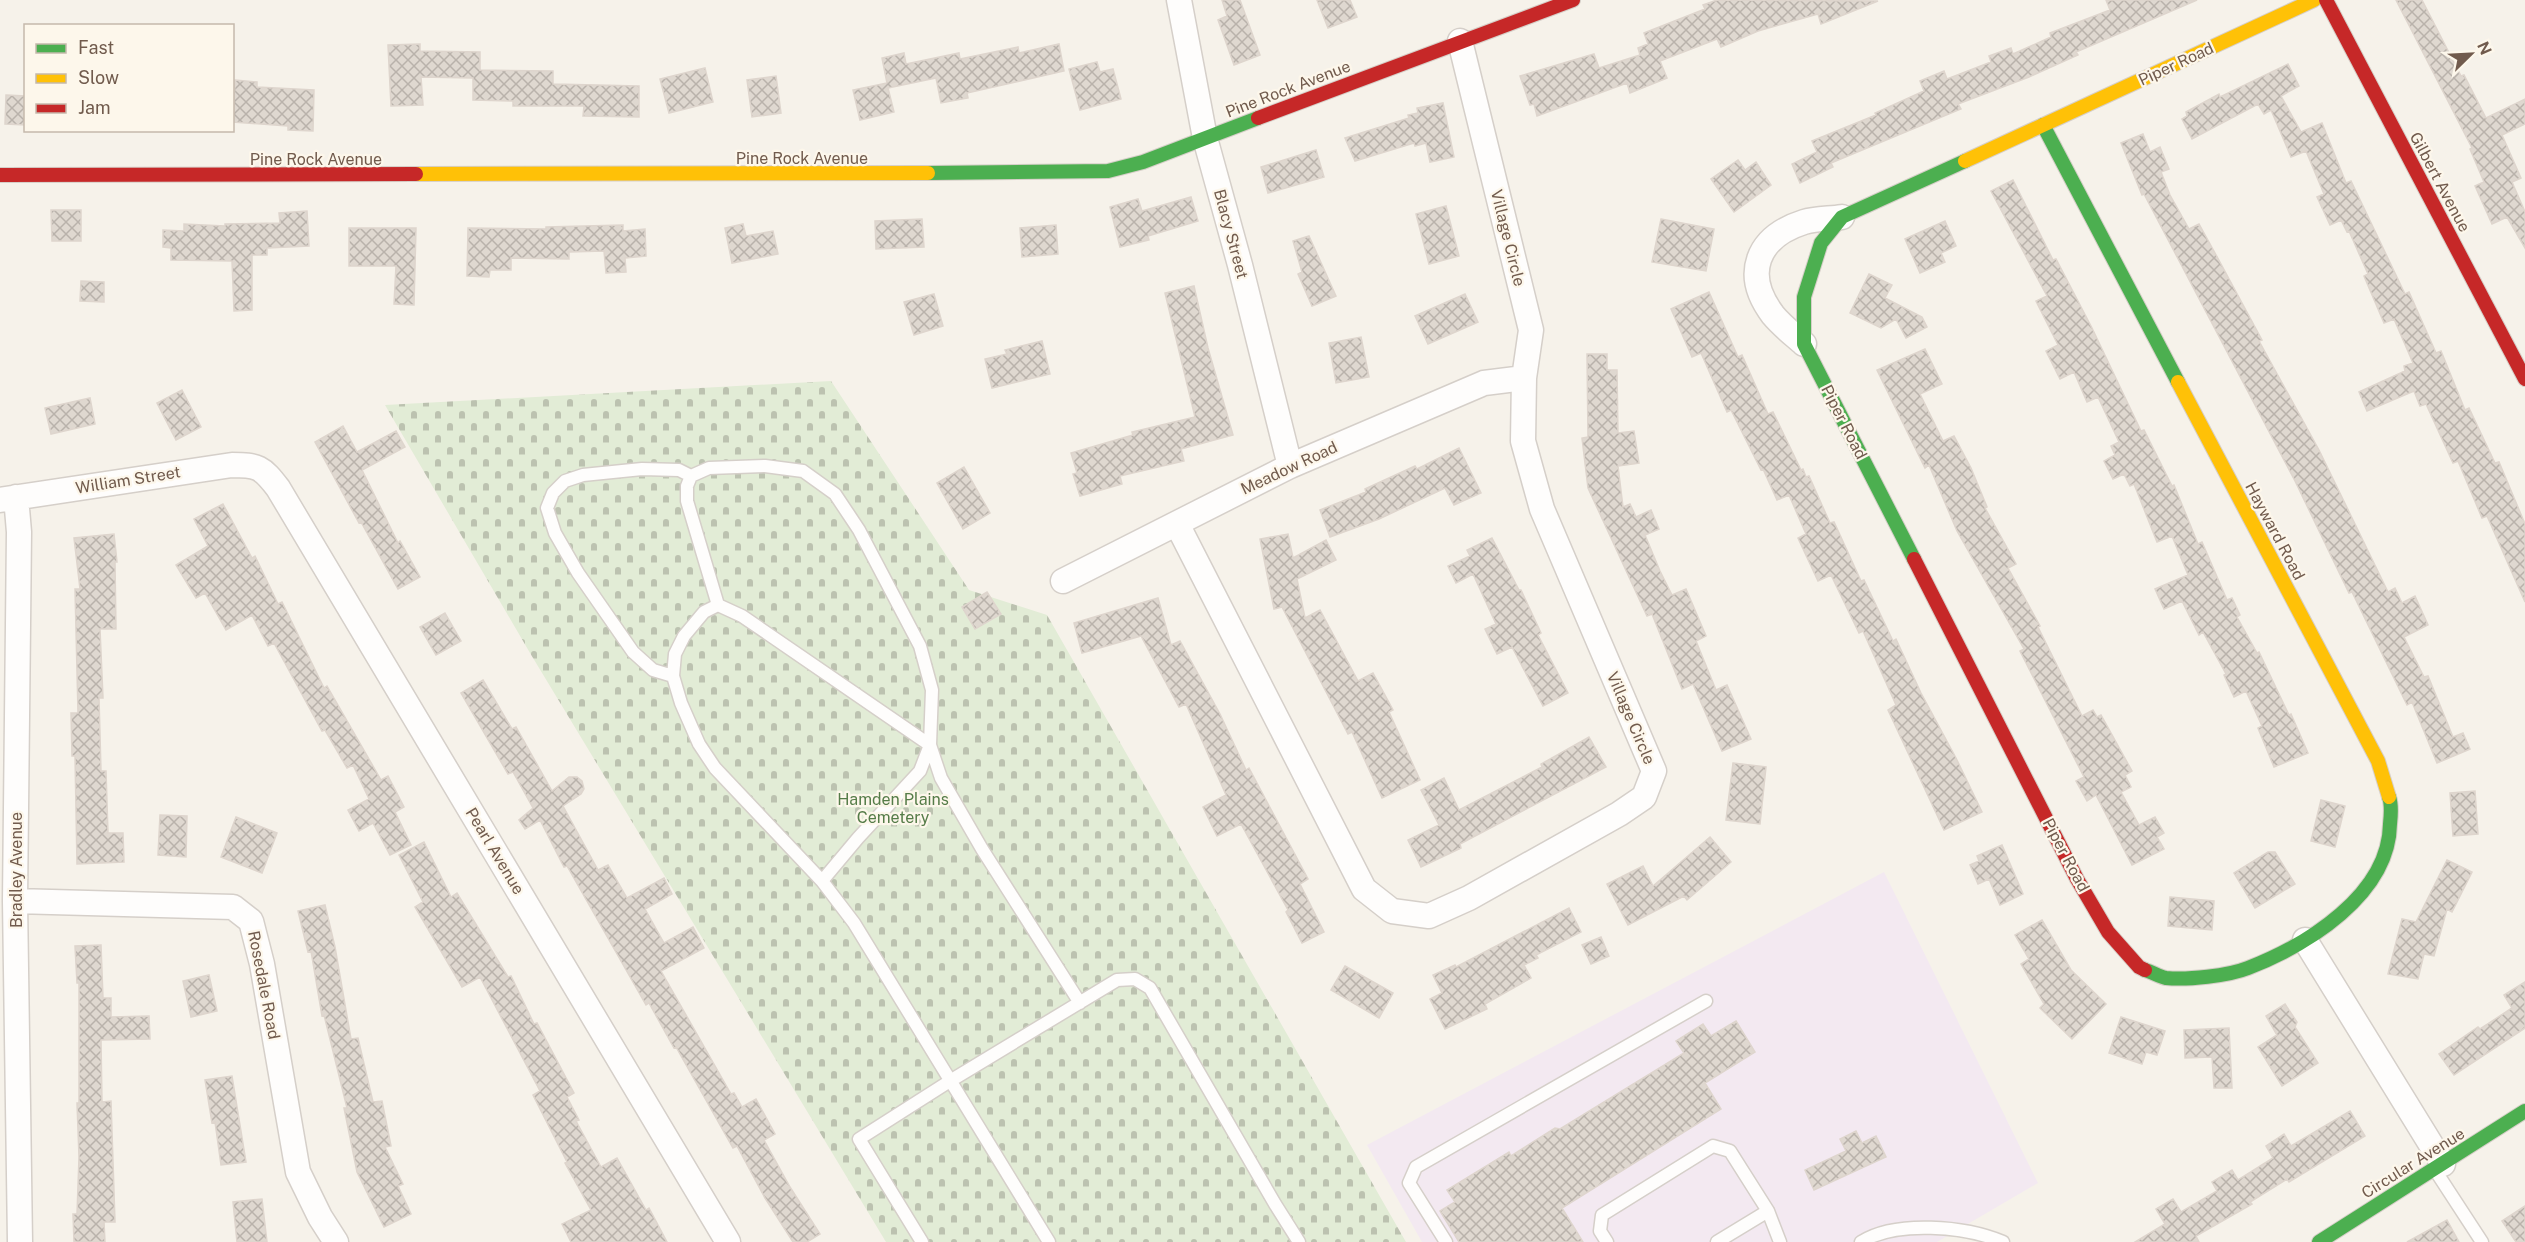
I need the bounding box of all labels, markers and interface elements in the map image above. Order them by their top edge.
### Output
legend [24,24,234,132]
north arrow [2441,24,2501,84]
text: Fast [78,37,114,58]
street label: Piper Road [2135,38,2217,90]
text: N [2473,39,2495,58]
street label: Pine Rock Avenue [1223,56,1353,122]
text: Slow [78,67,119,88]
text: Jam [78,97,111,118]
street label: Gilbert Avenue [2406,129,2474,235]
street label: Pine Rock Avenue [736,149,868,168]
street label: Pine Rock Avenue [250,150,382,169]
street label: Blacy Street [1210,187,1252,281]
street label: Village Circle [1487,188,1529,288]
street label: Piper Road [1817,382,1871,462]
street label: Meadow Road [1238,437,1340,499]
street label: William Street [74,462,182,498]
street label: Hayward Road [2241,479,2309,583]
street label: Village Circle [1603,669,1659,767]
park label: Hamden Plains Cemetery [837,790,949,827]
street label: Pearl Avenue [462,804,528,898]
street label: Bradley Avenue [7,812,26,928]
street label: Piper Road [2039,815,2093,895]
street label: Rosedale Road [244,929,284,1041]
street label: Circular Avenue [2358,1124,2468,1202]

